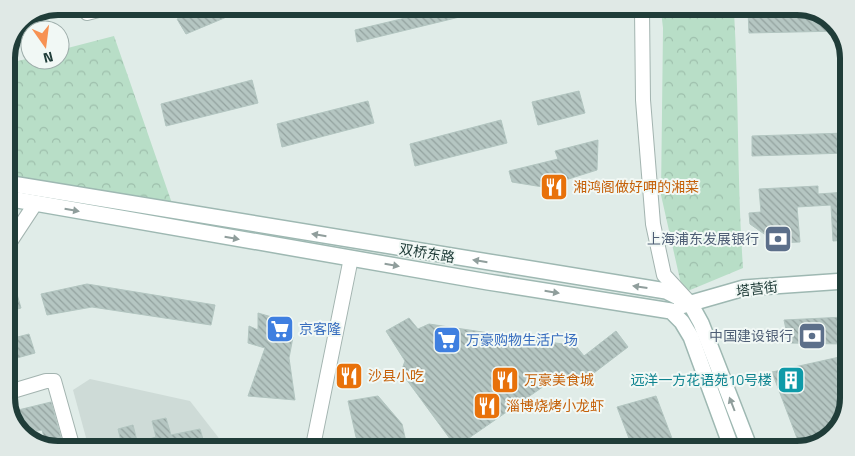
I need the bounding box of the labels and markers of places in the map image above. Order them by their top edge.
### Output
restaurant icon: 湘鸿阁做好呷的湘菜 [539,172,569,202]
place label: 湘鸿阁做好呷的湘菜 [573,176,699,197]
bank icon: 上海浦东发展银行 [763,224,793,254]
place label: 上海浦东发展银行 [647,228,759,249]
supermarket icon: 京客隆 [265,314,295,344]
place label: 京客隆 [299,318,341,339]
bank icon: 中国建设银行 [797,321,827,351]
supermarket icon: 万豪购物生活广场 [432,325,462,355]
place label: 中国建设银行 [709,325,793,346]
place label: 万豪购物生活广场 [466,329,578,350]
restaurant icon: 沙县小吃 [334,361,364,391]
place label: 沙县小吃 [368,365,424,386]
restaurant icon: 万豪美食城 [490,365,520,395]
building icon: 远洋一方花语苑10号楼 [776,365,806,395]
place label: 万豪美食城 [524,369,594,390]
place label: 远洋一方花语苑10号楼 [630,369,772,390]
restaurant icon: 淄博烧烤小龙虾 [472,391,502,421]
place label: 淄博烧烤小龙虾 [506,395,604,416]

